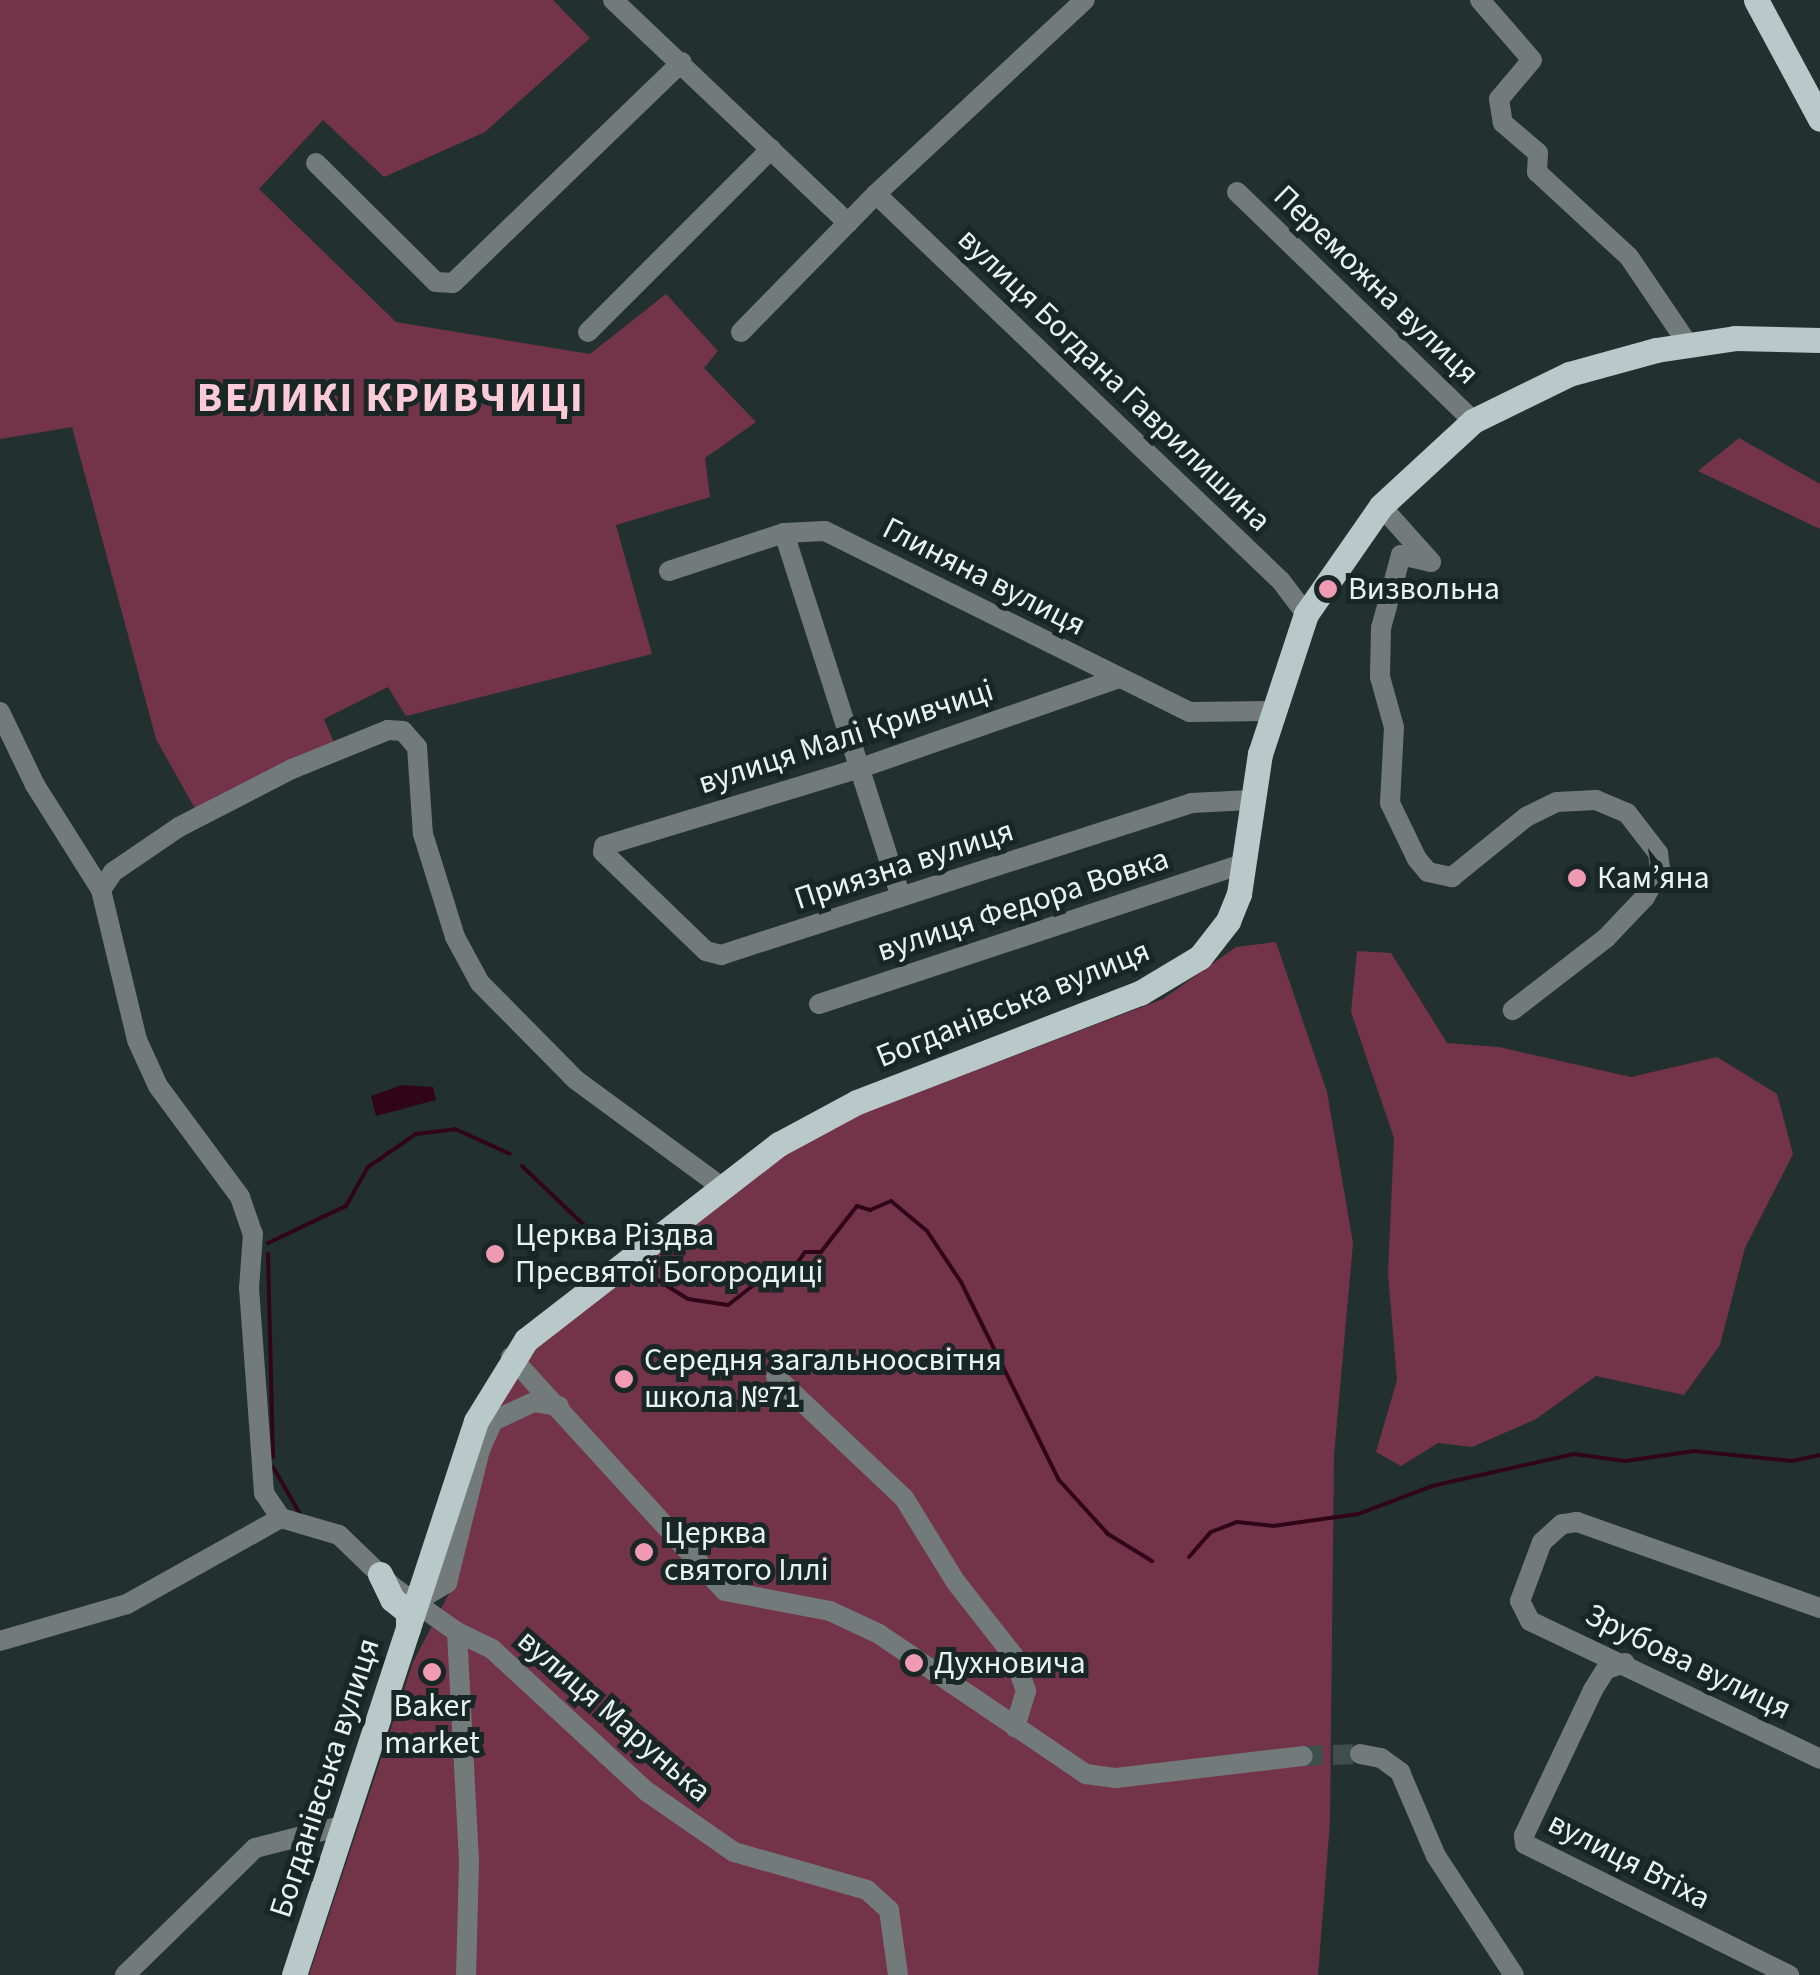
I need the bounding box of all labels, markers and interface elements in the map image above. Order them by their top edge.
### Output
street label: Переможна вулиця [1265,177,1487,393]
street label: вулиця Богдана Гаврилишина [949,220,1279,540]
district label: ВЕЛИКІ КРИВЧИЦІ [197,373,585,423]
street label: Глиняна вулиця [876,509,1092,645]
place label: Визвольна [1348,570,1500,608]
marker: Визвольна [1317,578,1339,600]
street label: вулиця Малі Кривчиці [694,671,998,803]
street label: Приязна вулиця [789,811,1019,919]
street label: вулиця Федора Вовка [872,840,1174,970]
place label: Кам’яна [1597,859,1710,897]
marker: Кам’яна [1566,867,1588,889]
street label: Богданівська вулиця [871,932,1155,1076]
place label: Церква Різдва Пресвятої Богородиці [515,1217,823,1292]
marker: Церква Різдва Пресвятої Богородиці [484,1243,506,1265]
place label: Середня загальноосвітня школа №71 [644,1342,1002,1417]
marker: Середня загальноосвітня школа №71 [613,1368,635,1390]
place label: Церква святого Іллі [664,1515,829,1590]
marker: Церква святого Іллі [633,1541,655,1563]
street label: Зрубова вулиця [1579,1596,1797,1728]
street label: вулиця Марунька [509,1621,719,1811]
street label: Богданівська вулиця [262,1633,388,1923]
place label: Духновича [934,1644,1086,1682]
marker: Духновича [903,1652,925,1674]
marker: Baker market [421,1661,443,1683]
place label: Baker market [384,1688,480,1763]
street label: вулиця Втіха [1542,1804,1716,1918]

